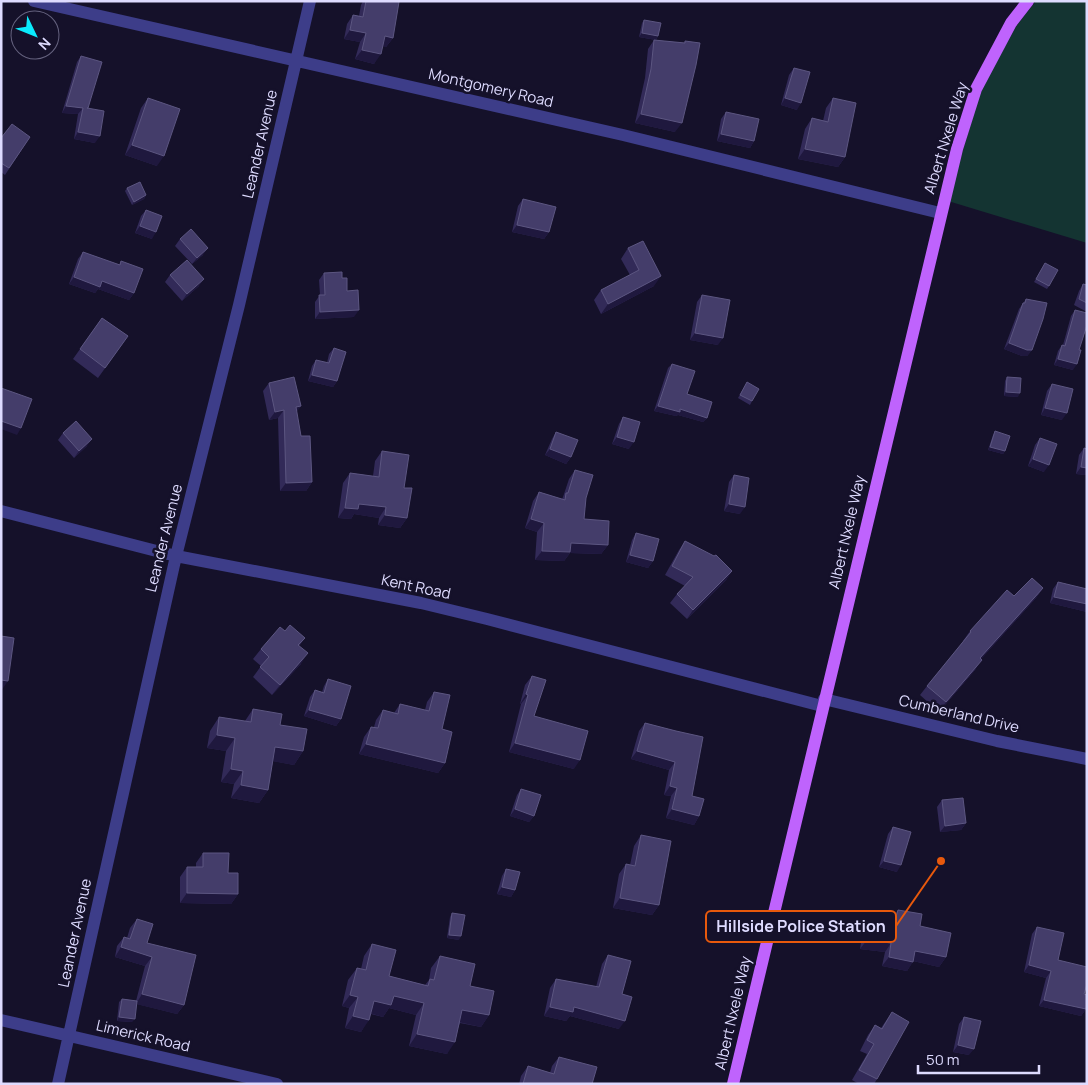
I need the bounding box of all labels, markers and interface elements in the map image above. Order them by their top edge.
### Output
north arrow [10,10,60,60]
text: N [34,34,55,54]
street label: Montgomery Road [427,63,556,112]
street label: Albert Nxele Way [919,79,973,196]
street label: Leander Avenue [237,87,282,200]
street label: Albert Nxele Way [823,473,870,591]
street label: Leander Avenue [140,481,187,594]
street label: Kent Road [380,569,453,604]
street label: Cumberland Drive [897,689,1022,738]
street label: Leander Avenue [53,876,96,989]
callout: Hillside Police Station [706,911,896,942]
text: Hillside Police Station [716,915,886,937]
street label: Albert Nxele Way [709,954,756,1072]
street label: Limerick Road [94,1015,192,1057]
scale bar [918,1042,1039,1074]
text: 50 m [926,1049,960,1070]

